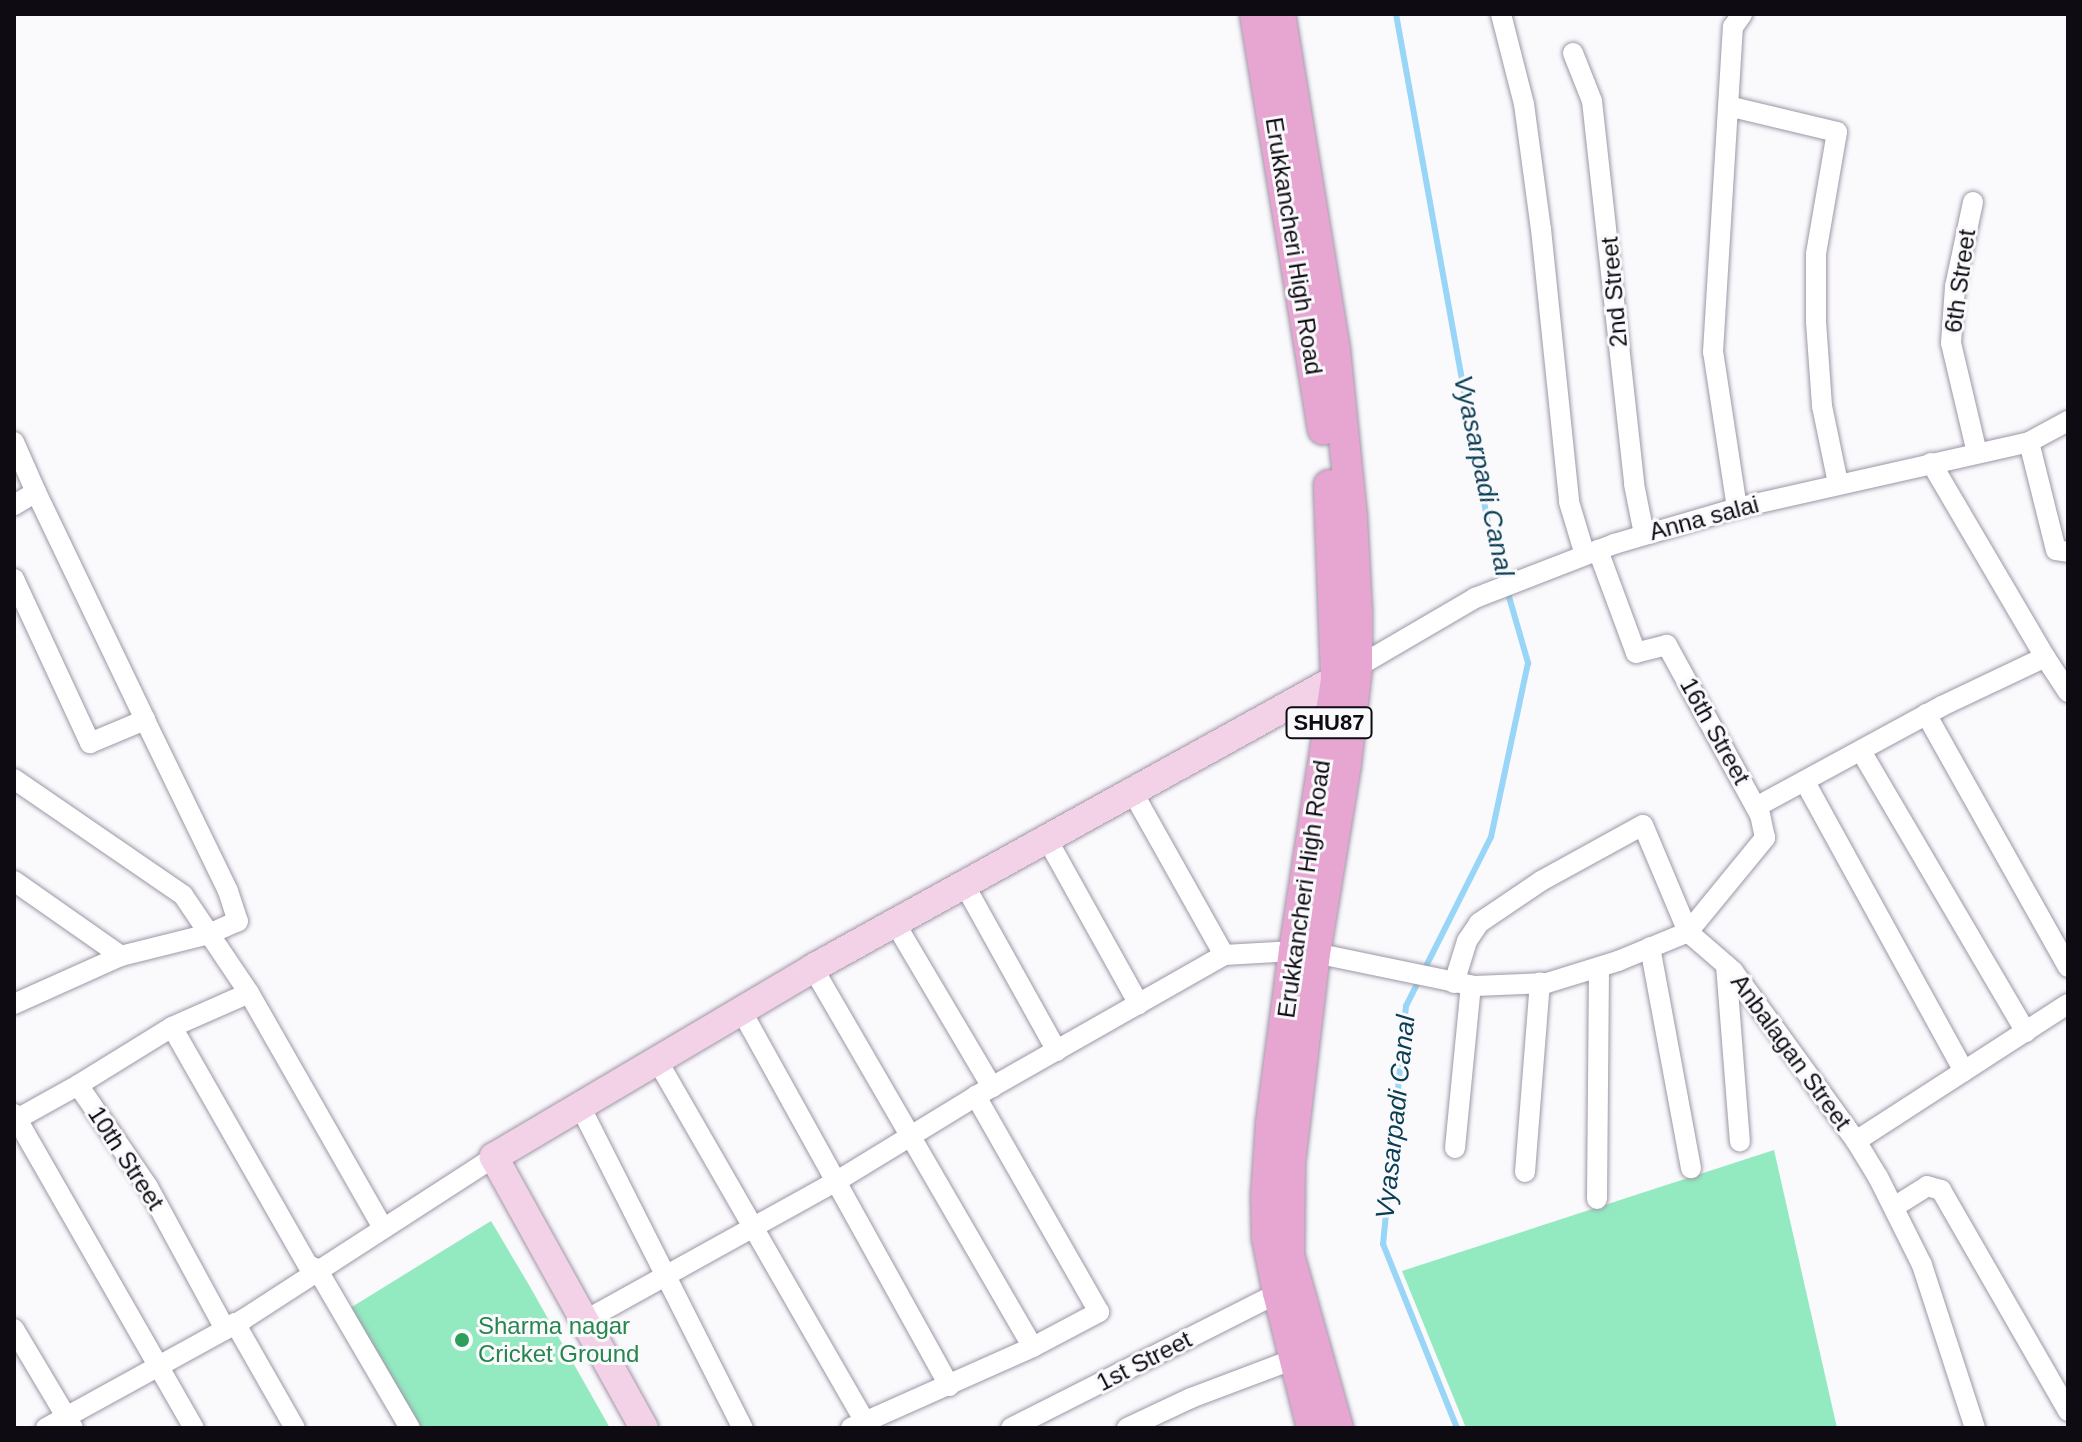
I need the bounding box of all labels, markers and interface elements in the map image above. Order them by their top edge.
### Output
street label: Erukkancheri High Road [1259,115,1329,377]
street label: 6th Street [1938,227,1982,335]
street label: 2nd Street [1595,236,1633,348]
water label: Vyasarpadi Canal [1446,373,1520,579]
street label: Anna salai [1646,490,1762,546]
street label: 16th Street [1674,673,1756,789]
road number: SHU87 [1285,705,1373,741]
street label: Erukkancheri High Road [1272,758,1336,1020]
street label: Anbalagan Street [1725,969,1857,1135]
water label: Vyasarpadi Canal [1370,1014,1422,1220]
street label: 10th Street [82,1101,170,1215]
place label: Sharma nagar Cricket Ground [478,1312,639,1368]
street label: 1st Street [1092,1325,1196,1397]
marker: Sharma nagar Cricket Ground [453,1331,471,1349]

